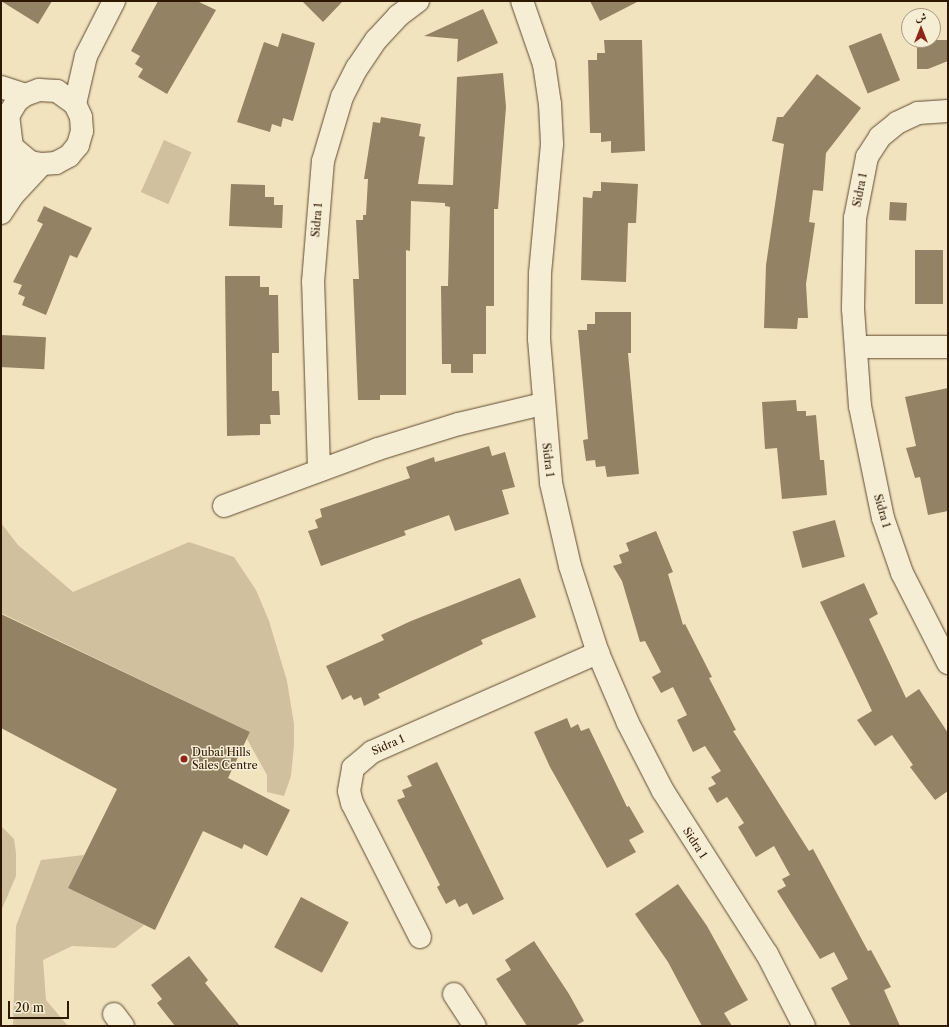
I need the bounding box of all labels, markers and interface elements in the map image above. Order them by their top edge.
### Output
north arrow [901,8,941,48]
text: ش [916,10,926,24]
street label: Sidra 1 [850,172,870,208]
street label: Sidra 1 [309,202,325,238]
street label: Sidra 1 [539,442,557,478]
street label: Sidra 1 [871,493,893,529]
street label: Sidra 1 [370,732,406,758]
place label: Dubai Hills Sales Centre [192,746,258,772]
marker: Dubai Hills Sales Centre [179,754,189,764]
street label: Sidra 1 [680,825,710,861]
scale bar [10,993,71,1019]
text: 20 m [15,1000,44,1015]

